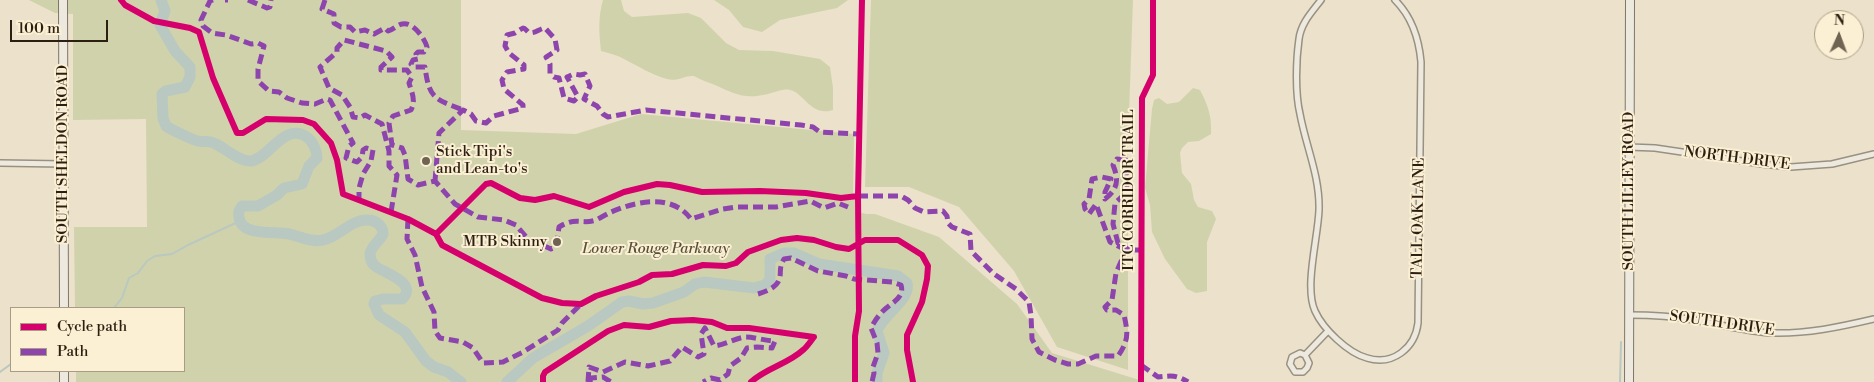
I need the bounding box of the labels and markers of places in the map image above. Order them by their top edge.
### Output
place label: Stick Tipi's and Lean-to's [436,143,528,178]
marker: Stick Tipi's and Lean-to's [420,155,432,167]
place label: MTB Skinny [463,233,547,251]
marker: MTB Skinny [551,236,563,248]

